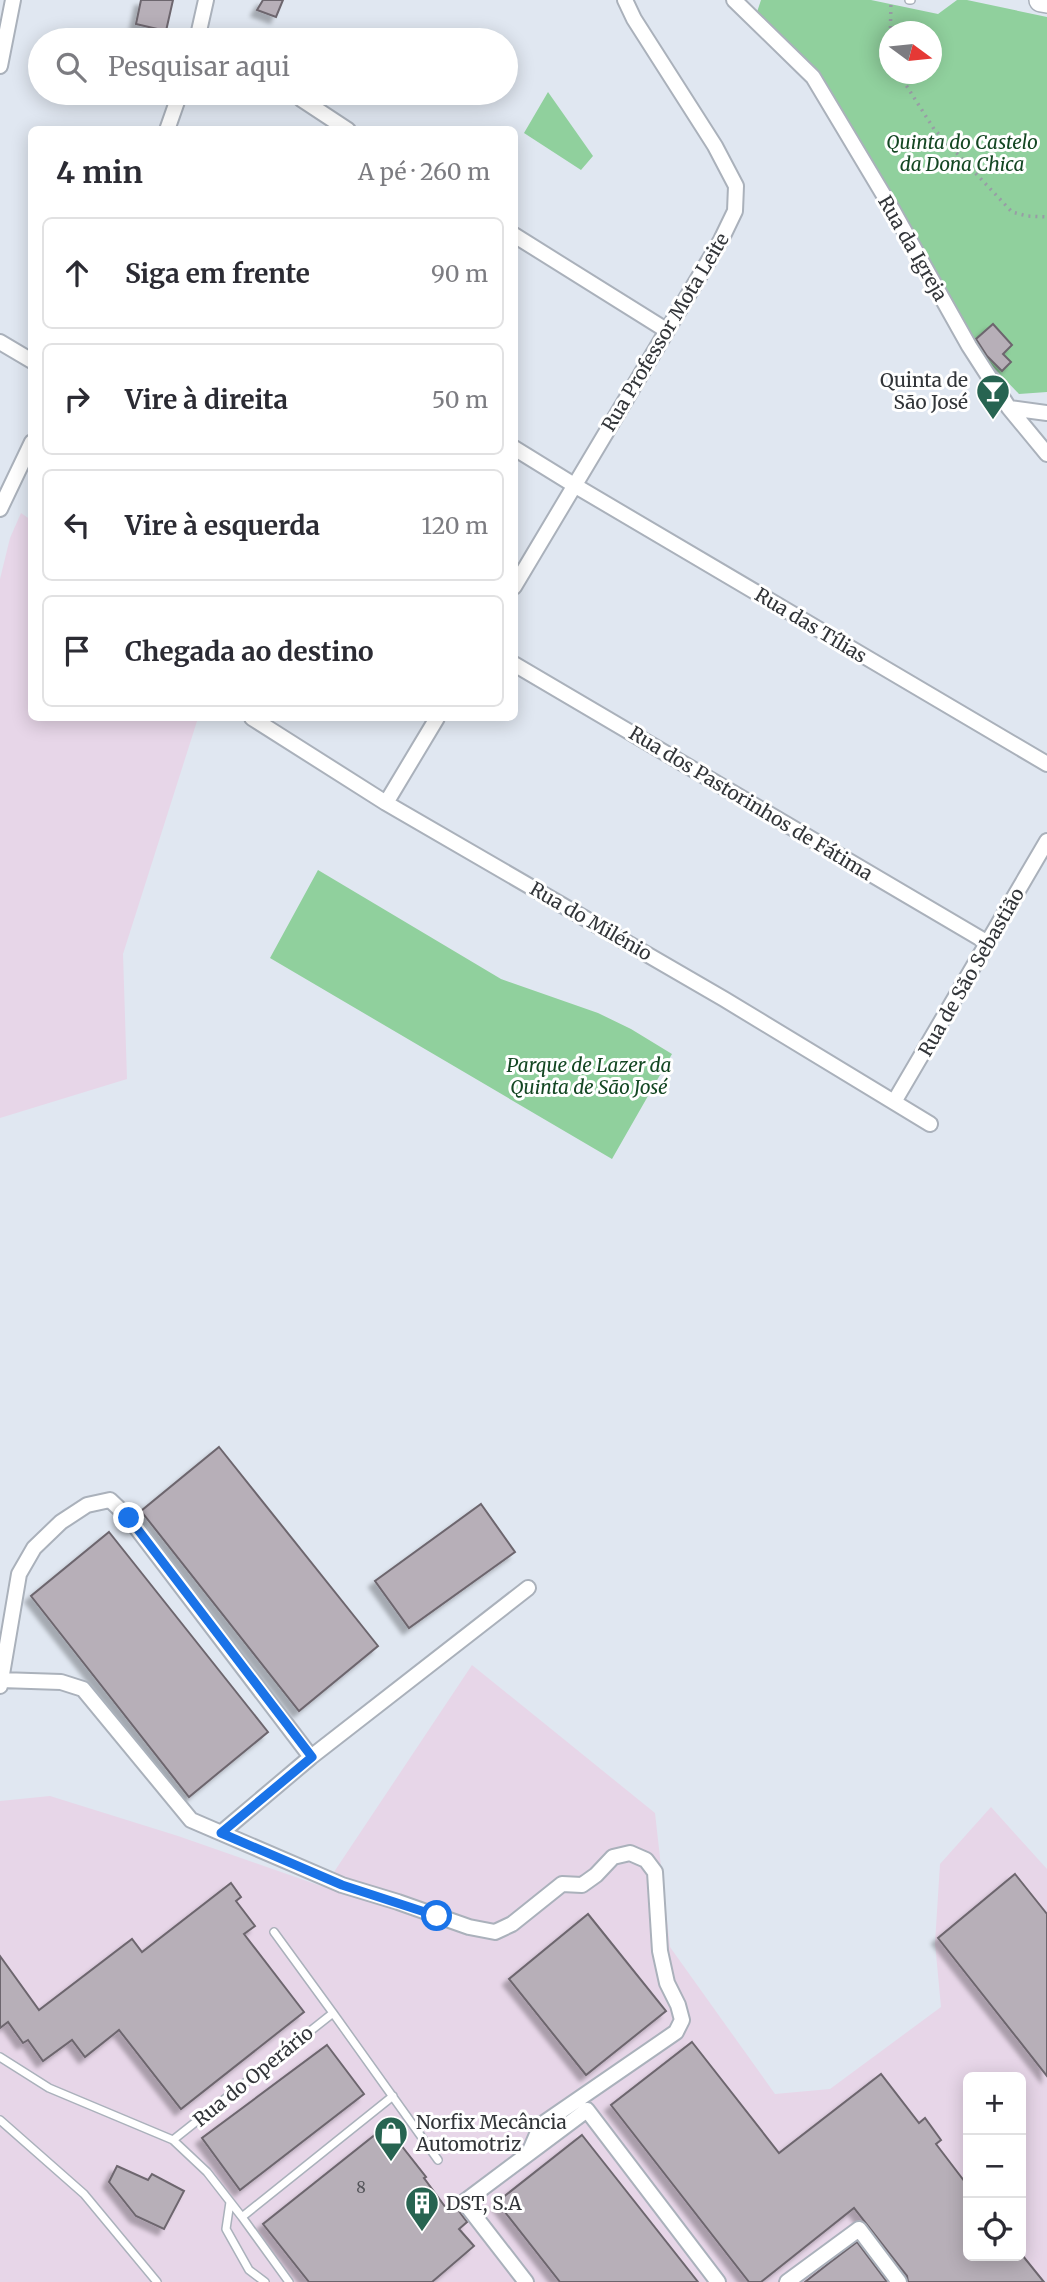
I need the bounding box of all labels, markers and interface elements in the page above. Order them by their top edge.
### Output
north arrow [879,21,942,84]
search box [28,28,518,105]
icon: search [52,48,90,86]
text: Pesquisar aqui [108,50,290,83]
park label: Quinta do Castelo da Dona Chica [886,130,1038,176]
text: 4 min [56,153,143,191]
text: A pé · 260 m [358,157,490,186]
street label: Rua da Igreja [873,191,953,305]
street label: Rua Professor Mota Leite [596,228,734,436]
icon: ahead [58,254,96,292]
text: Siga em frente [125,257,310,290]
text: 90 m [431,259,488,288]
place label: Quinta de São José [880,368,968,414]
bar icon: Quinta de São José [974,372,1012,421]
icon: right [58,380,96,418]
text: Vire à direita [125,383,288,416]
text: 50 m [432,385,488,414]
icon: left [58,506,96,544]
text: Vire à esquerda [125,509,320,542]
text: 120 m [422,511,488,540]
street label: Rua das Tílias [751,582,871,668]
icon: arrive [58,632,96,670]
text: Chegada ao destino [125,635,374,668]
street label: Rua dos Pastorinhos de Fátima [625,721,877,885]
street label: Rua do Milénio [526,876,656,966]
street label: Rua de São Sebastião [913,883,1029,1061]
park label: Parque de Lazer da Quinta de São José [507,1053,672,1099]
route end [113,1502,144,1533]
route start [421,1900,452,1931]
street label: Rua do Operário [188,2020,318,2132]
map controls [963,2072,1026,2261]
button: + [963,2072,1026,2135]
place label: Norfix Mecância Automotriz [415,2110,567,2156]
shop icon: Norfix Mecância Automotriz [372,2114,410,2163]
button: − [963,2135,1026,2198]
house number: 8 [356,2177,366,2197]
building icon: DST, S.A [403,2184,441,2233]
place label: DST, S.A [446,2191,522,2215]
button: locate [963,2198,1026,2261]

